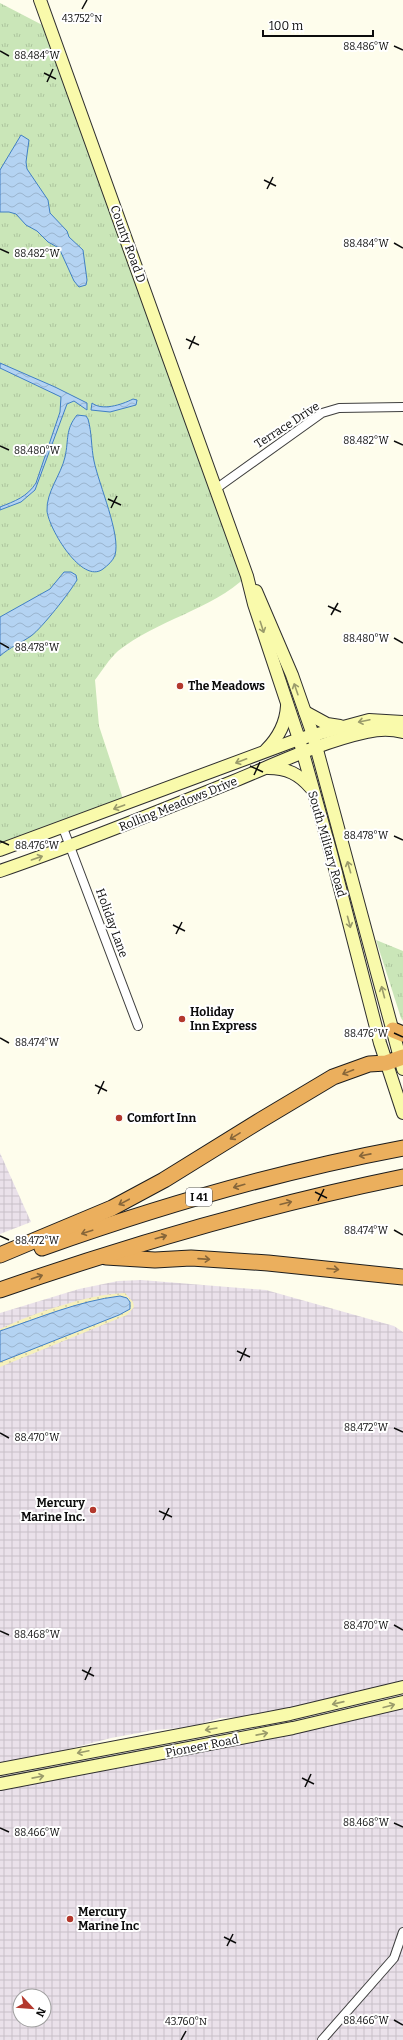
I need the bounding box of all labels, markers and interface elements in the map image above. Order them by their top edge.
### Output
scale bar [263,12,373,38]
text: 43.752°N [62,13,102,25]
text: 100 m [269,19,304,33]
text: 88.486°W [343,41,389,53]
text: 88.484°W [14,50,60,62]
street label: County Road D [107,203,149,285]
text: 88.484°W [343,238,389,250]
text: 88.482°W [14,248,60,260]
street label: Terrace Drive [252,399,322,451]
text: 88.482°W [343,435,389,447]
text: 88.480°W [14,445,61,457]
one-way arrow [258,621,266,633]
text: 88.480°W [343,633,390,645]
text: 88.478°W [15,642,60,654]
place label: The Meadows [188,679,265,693]
marker: The Meadows [175,681,185,691]
one-way arrow [292,683,300,695]
one-way arrow [358,718,371,726]
one-way arrow [235,757,247,765]
street label: Rolling Meadows Drive [117,774,239,834]
street label: South Military Road [305,789,349,899]
one-way arrow [114,803,126,811]
text: 88.478°W [344,830,389,842]
text: 88.476°W [15,840,60,852]
one-way arrow [31,854,43,862]
one-way arrow [345,861,352,874]
street label: Holiday Lane [93,887,131,959]
one-way arrow [346,915,353,928]
one-way arrow [379,986,386,999]
place label: Holiday Inn Express [190,1005,257,1033]
marker: Holiday Inn Express [177,1014,187,1024]
text: 88.476°W [344,1028,389,1040]
text: 88.474°W [15,1037,60,1049]
one-way arrow [343,1068,355,1076]
place label: Comfort Inn [127,1111,197,1125]
marker: Comfort Inn [114,1113,124,1123]
one-way arrow [230,1132,241,1140]
one-way arrow [359,1151,372,1159]
one-way arrow [232,1183,245,1190]
road number: I 41 [186,1188,212,1206]
one-way arrow [118,1199,130,1206]
one-way arrow [279,1199,292,1206]
text: 88.474°W [344,1225,389,1237]
one-way arrow [81,1229,94,1236]
one-way arrow [154,1233,167,1240]
text: 88.472°W [15,1235,60,1247]
one-way arrow [197,1255,210,1262]
one-way arrow [326,1265,339,1272]
one-way arrow [30,1272,42,1280]
text: 88.472°W [344,1422,389,1434]
text: 88.470°W [15,1432,60,1444]
place label: Mercury Marine Inc. [21,1496,85,1524]
marker: Mercury Marine Inc. [88,1505,98,1515]
text: 88.470°W [344,1620,389,1632]
text: 88.468°W [14,1629,61,1641]
one-way arrow [332,1700,345,1707]
one-way arrow [382,1701,395,1709]
one-way arrow [204,1725,217,1733]
one-way arrow [255,1730,268,1738]
street label: Pioneer Road [164,1732,240,1760]
one-way arrow [76,1749,89,1757]
one-way arrow [31,1773,44,1781]
text: 88.468°W [343,1817,390,1829]
text: 88.466°W [14,1827,60,1839]
place label: Mercury Marine Inc [78,1905,139,1933]
marker: Mercury Marine Inc [65,1914,75,1924]
north arrow [12,1988,52,2028]
text: N [33,2005,48,2019]
text: 88.466°W [343,2015,389,2027]
text: 43.760°N [165,2016,207,2028]

